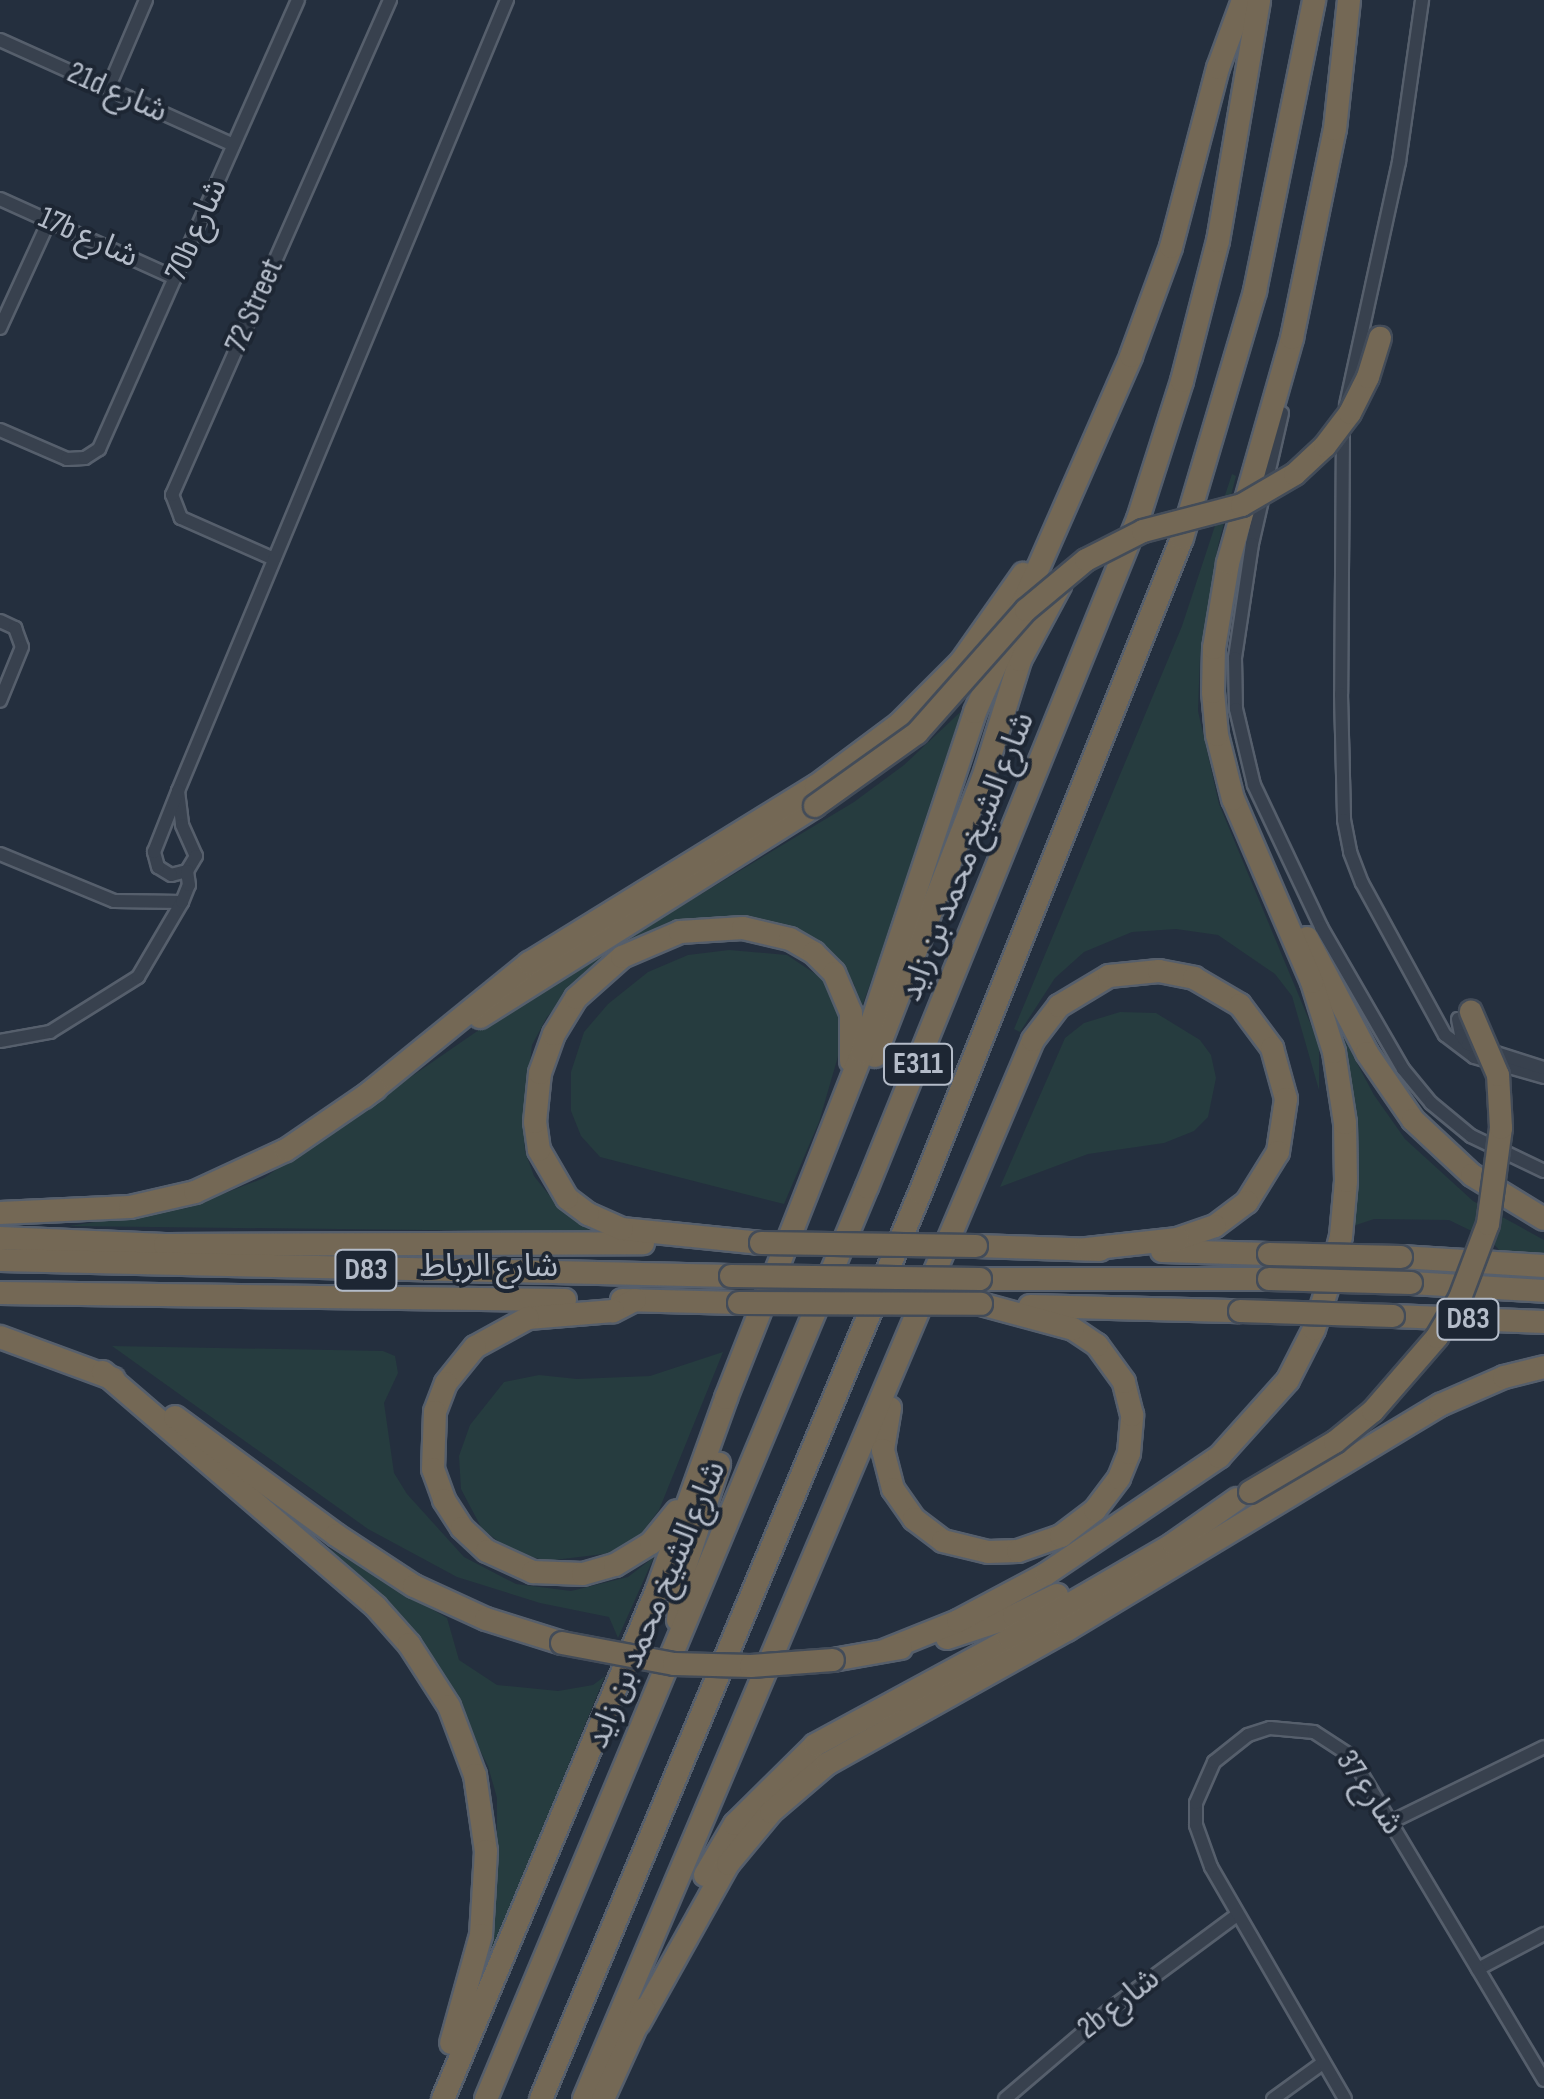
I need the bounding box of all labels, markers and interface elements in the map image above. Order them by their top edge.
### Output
street label: 21d شارع [61,54,173,132]
street label: 70b شارع [158,173,236,287]
street label: 17b شارع [32,199,144,277]
street label: 72 Street [217,253,293,359]
street label: شارع الشيخ محمد بن زايد [892,707,1044,1007]
road number: E311 [883,1039,953,1089]
road number: D83 [334,1245,398,1295]
street label: شارع الرباط [420,1248,558,1286]
road number: D83 [1436,1294,1500,1344]
street label: شارع الشيخ محمد بن زايد [579,1456,735,1754]
street label: شارع 37 [1327,1743,1411,1843]
street label: 2b شارع [1070,1960,1168,2048]

